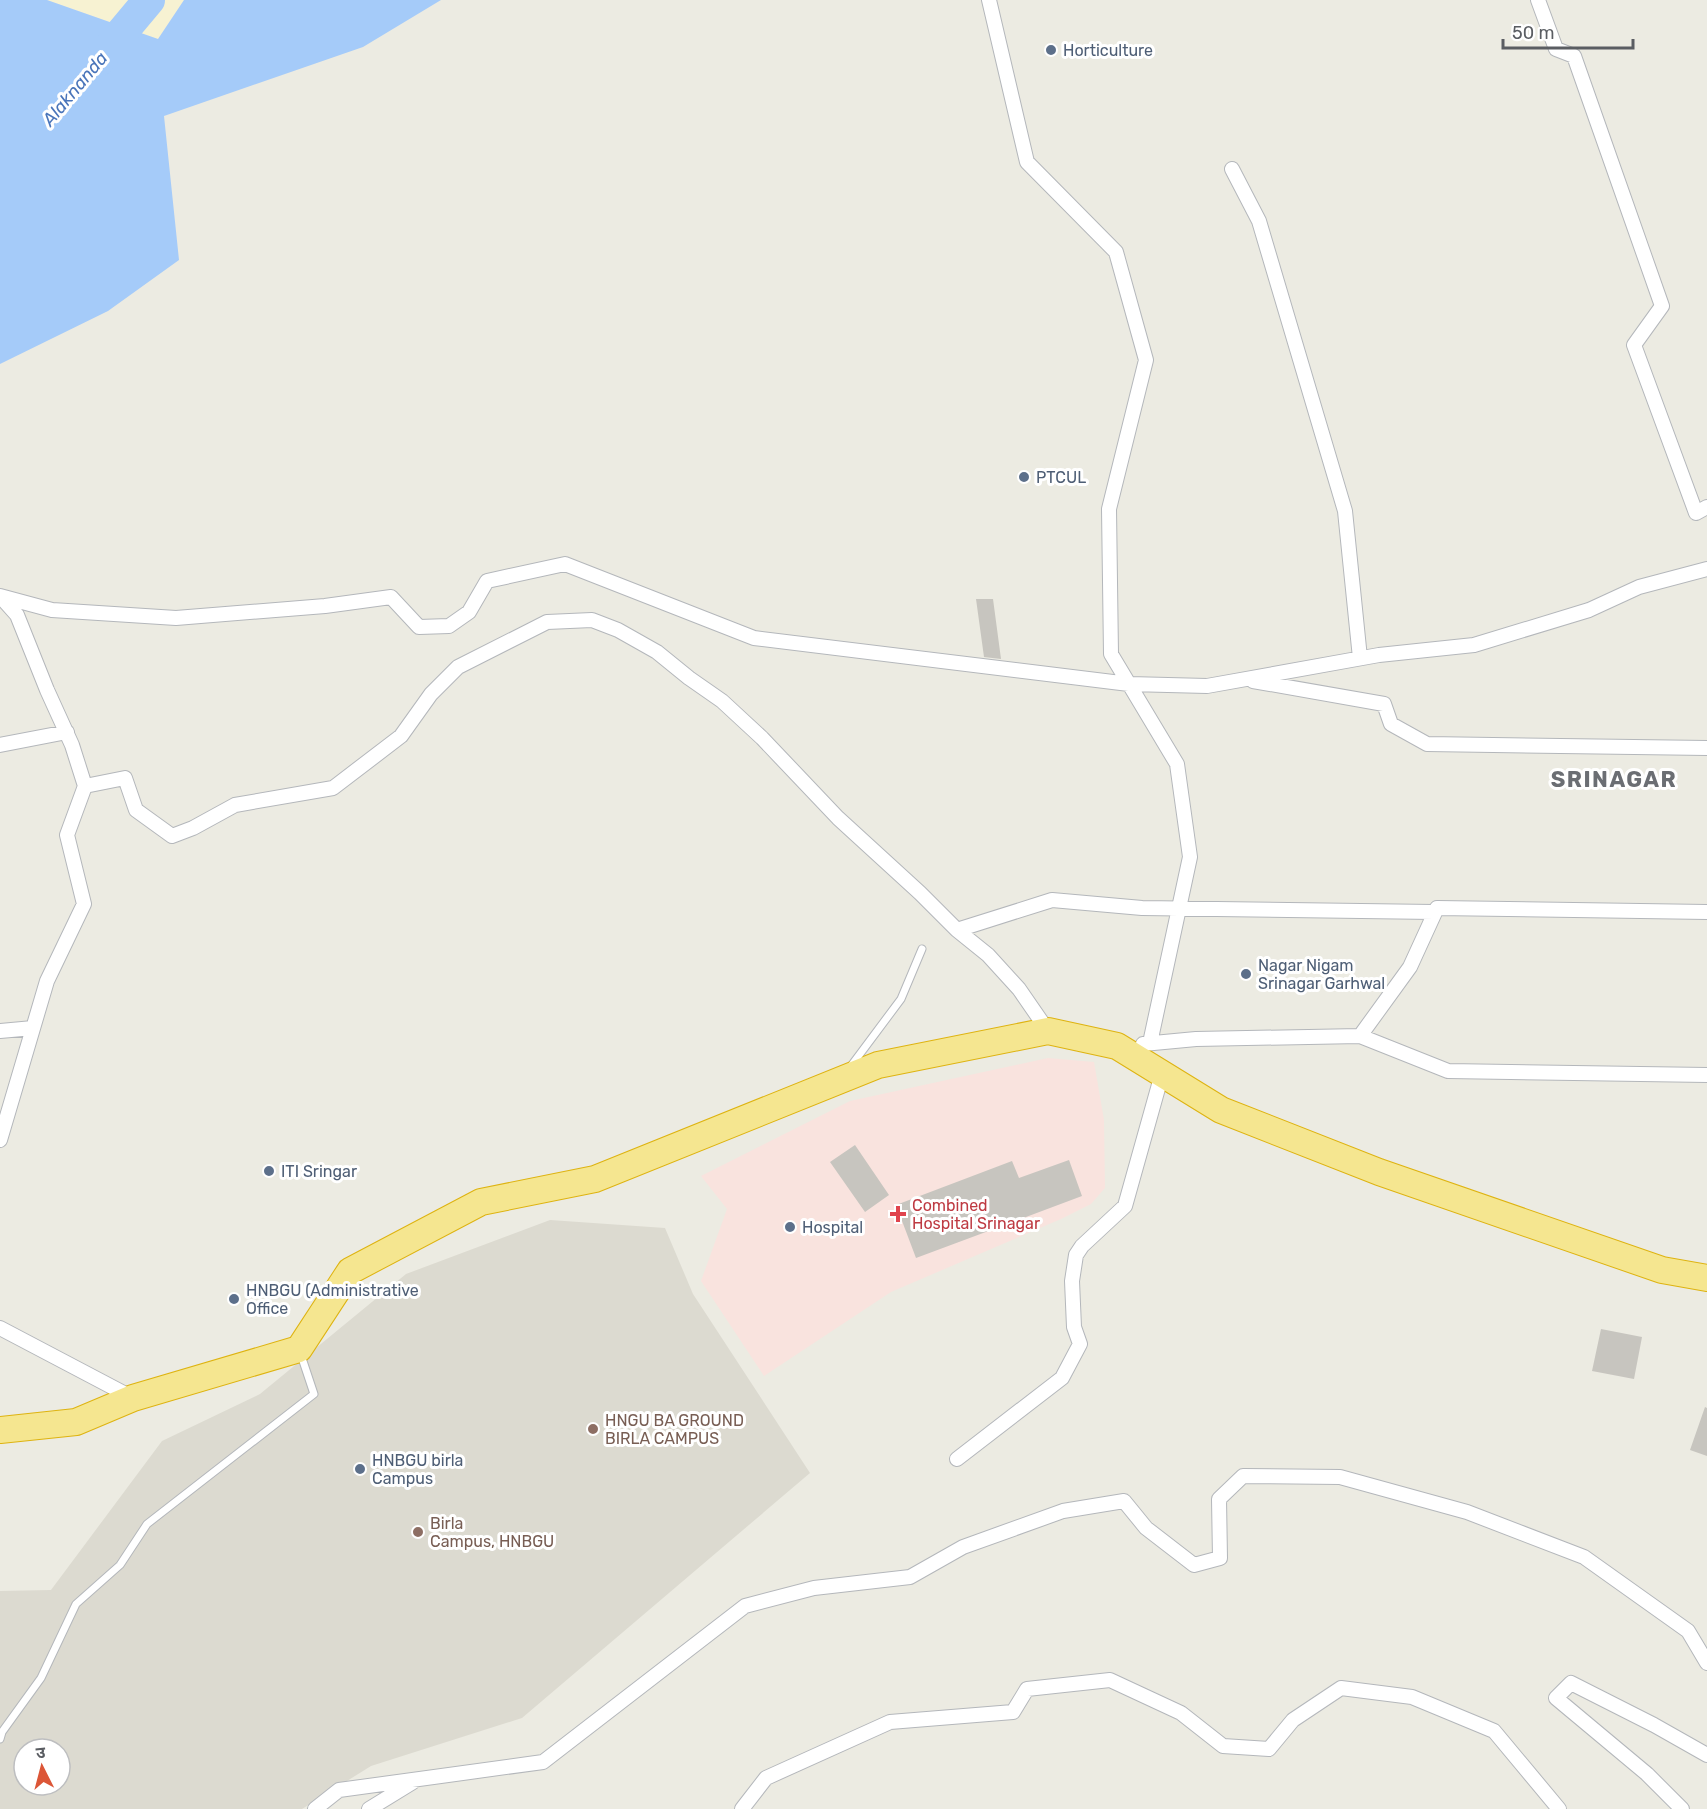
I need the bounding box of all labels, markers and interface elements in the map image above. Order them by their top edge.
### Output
scale bar [1503,12,1634,50]
text: 50 m [1512,22,1555,44]
place label: Horticulture [1063,41,1153,60]
marker: Horticulture [1044,43,1058,57]
water label: Alaknanda [37,47,113,131]
place label: PTCUL [1036,468,1086,487]
marker: PTCUL [1017,470,1031,484]
district label: SRINAGAR [1551,766,1677,793]
place label: Nagar Nigam Srinagar Garhwal [1258,956,1385,993]
marker: Nagar Nigam Srinagar Garhwal [1239,967,1253,981]
place label: ITI Sringar [281,1162,357,1181]
marker: ITI Sringar [262,1164,276,1178]
place label: Combined Hospital Srinagar [912,1196,1040,1233]
marker: Combined Hospital Srinagar [889,1205,907,1223]
place label: Hospital [802,1218,863,1237]
marker: Hospital [783,1220,797,1234]
place label: HNBGU (Administrative Office [246,1281,419,1318]
marker: HNBGU (Administrative Office [227,1292,241,1306]
place label: HNGU BA GROUND BIRLA CAMPUS [605,1411,744,1448]
marker: HNGU BA GROUND BIRLA CAMPUS [586,1422,600,1436]
place label: HNBGU birla Campus [372,1451,463,1488]
marker: HNBGU birla Campus [353,1462,367,1476]
place label: Birla Campus, HNBGU [430,1514,554,1551]
marker: Birla Campus, HNBGU [411,1525,425,1539]
north arrow [12,1737,72,1797]
text: उ [35,1743,47,1763]

